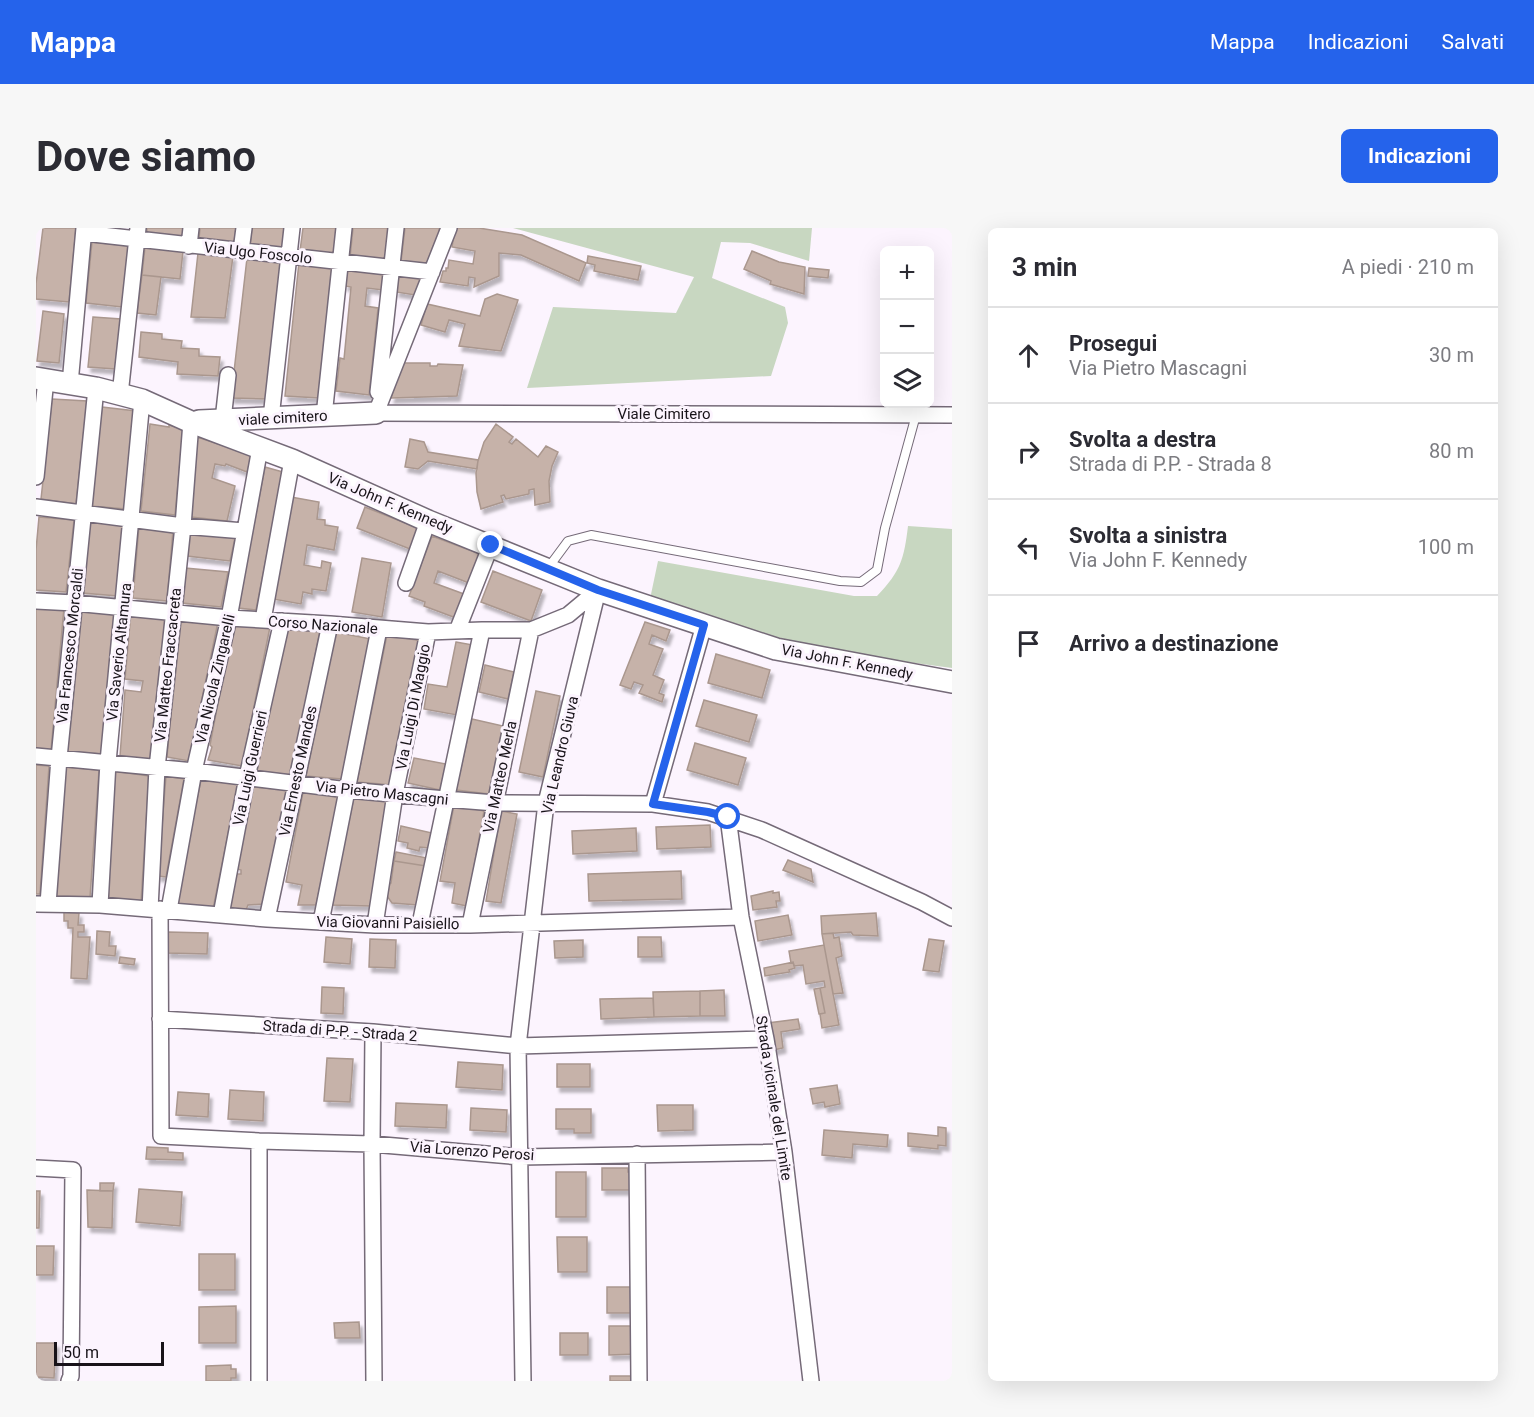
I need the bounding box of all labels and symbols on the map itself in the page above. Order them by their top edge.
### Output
street label: Via Ugo Foscolo [203,238,313,268]
street label: Viale Cimitero [617,405,711,423]
street label: viale cimitero [238,407,328,429]
street label: Via John F. Kennedy [325,469,455,537]
route end [477,531,503,557]
street label: Via Francesco Morcaldi [53,567,87,725]
street label: Via Saverio Altamura [103,582,135,722]
street label: Via Matteo Fraccacreta [151,587,185,743]
street label: Via Nicola Zingarelli [191,612,239,746]
street label: Corso Nazionale [268,612,379,638]
street label: Via John F. Kennedy [780,640,914,684]
street label: Via Luigi Di Maggio [392,642,434,772]
street label: Via Leandro Giuva [538,694,582,816]
street label: Via Ernesto Mandes [275,704,321,838]
street label: Via Luigi Guerrieri [229,709,271,827]
street label: Via Matteo Merla [479,719,521,835]
street label: Via Pietro Mascagni [315,777,449,809]
route start [714,803,740,829]
street label: Via Giovanni Paisiello [316,913,460,933]
street label: Strada vicinale del Limite [752,1014,796,1182]
street label: Strada di P-P. - Strada 2 [262,1017,418,1045]
street label: Via Lorenzo Perosi [409,1138,535,1164]
scale bar [54,1339,164,1366]

